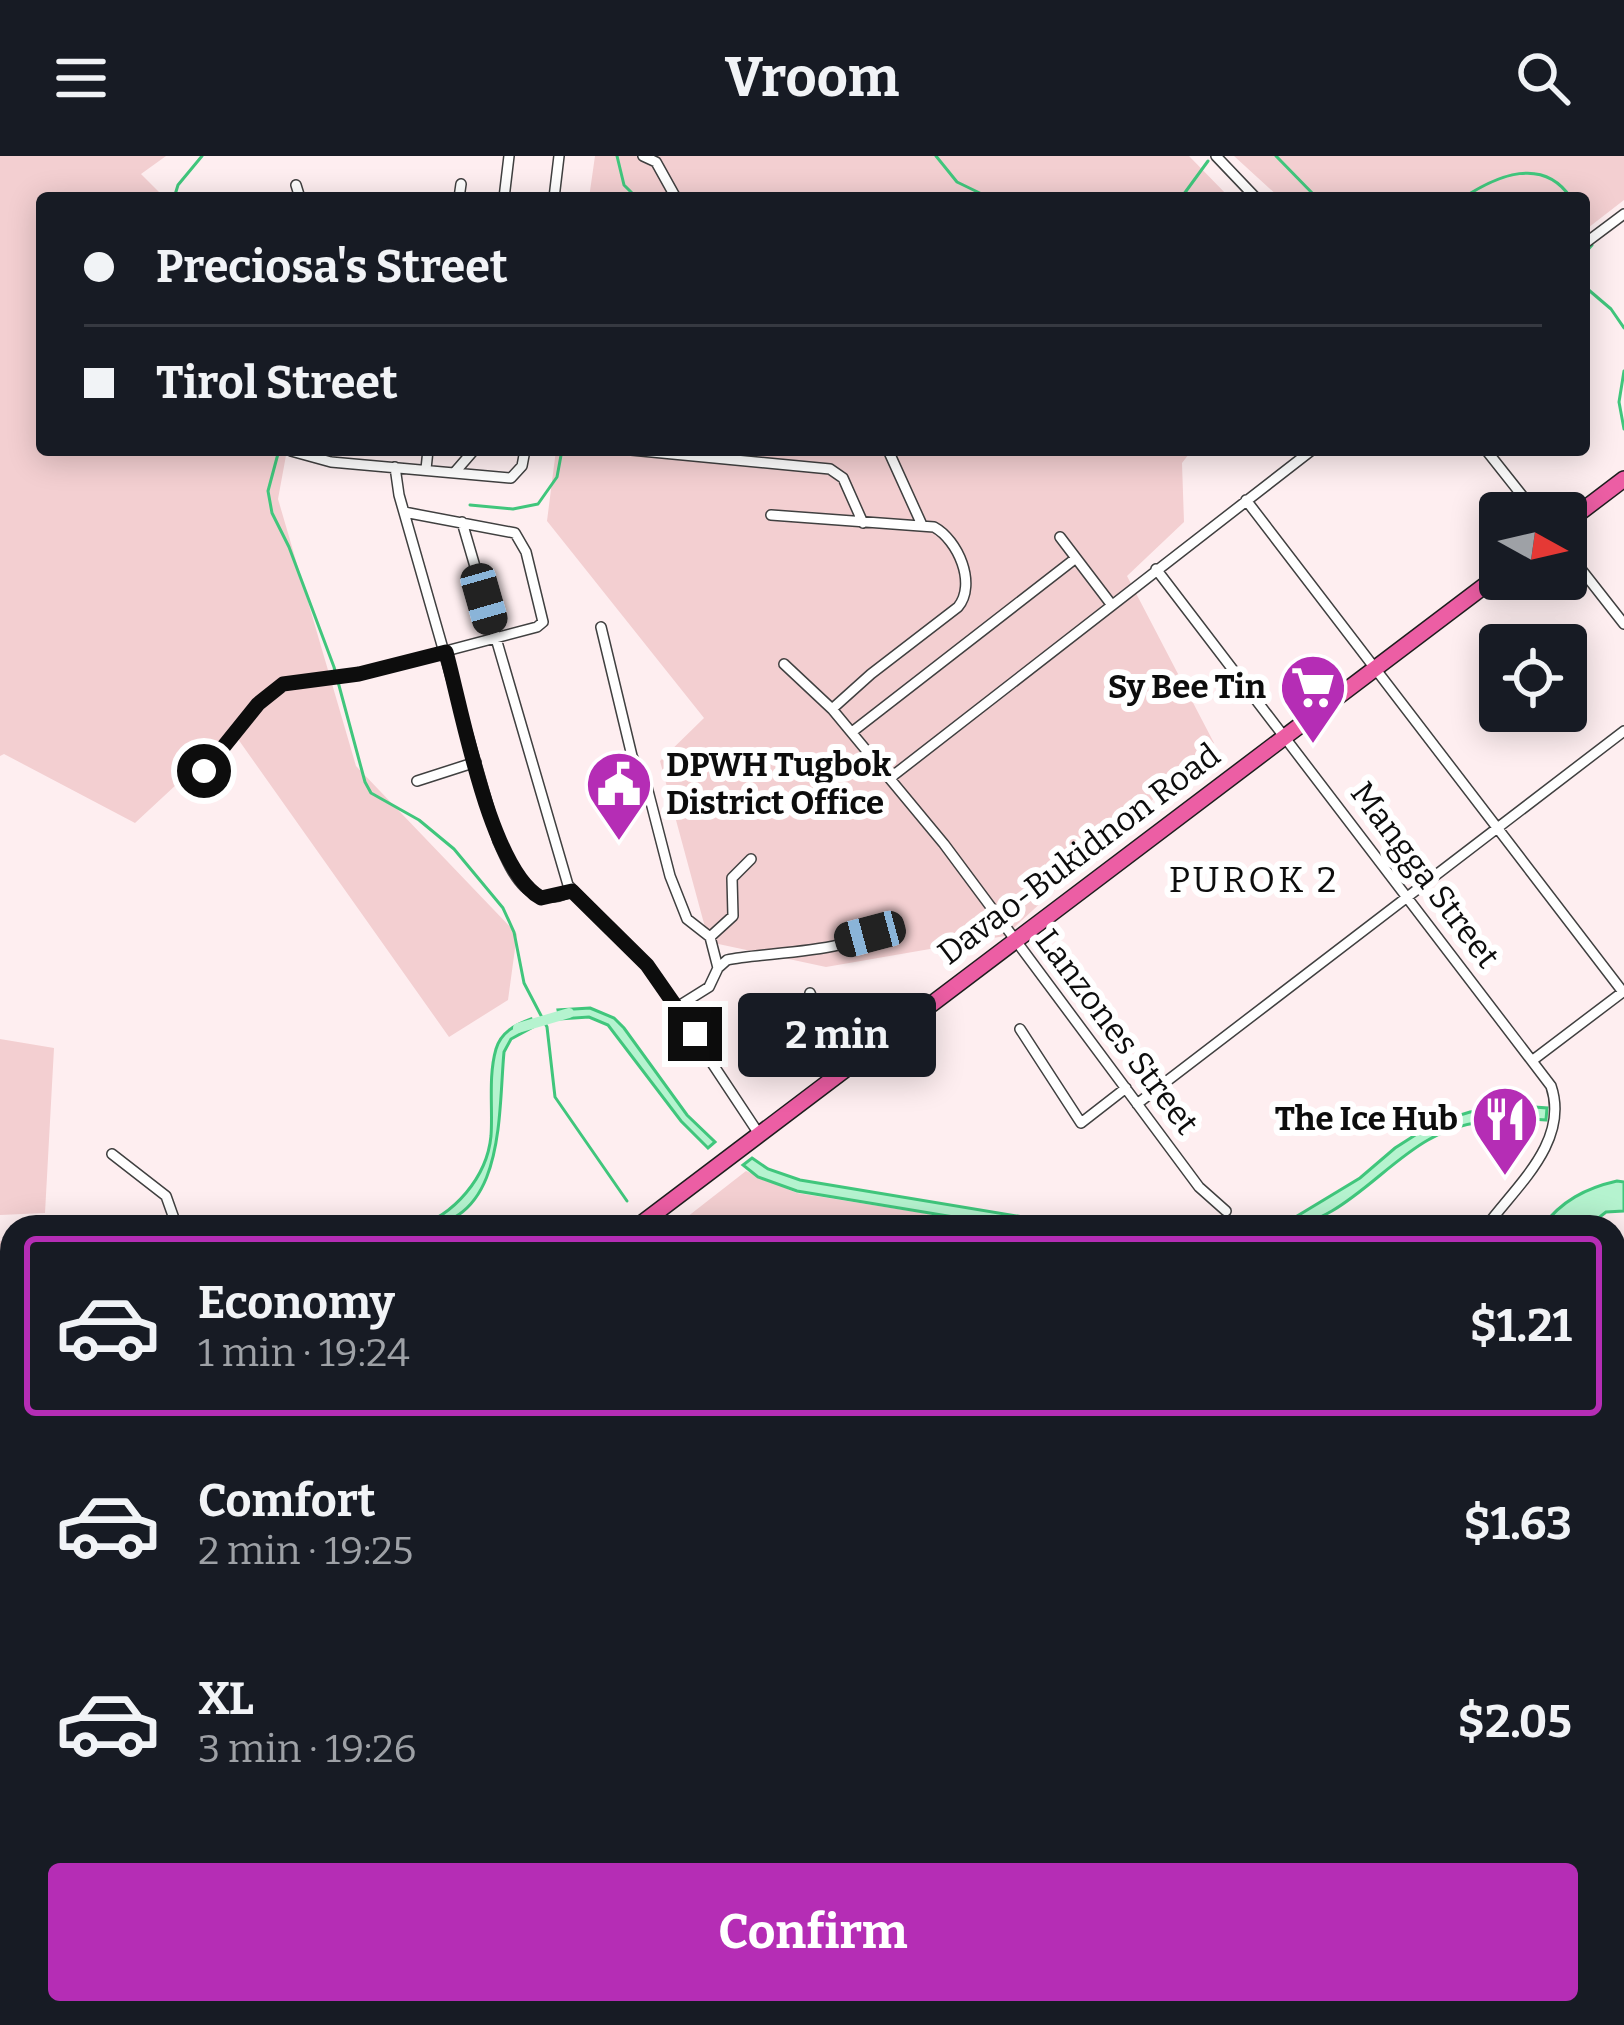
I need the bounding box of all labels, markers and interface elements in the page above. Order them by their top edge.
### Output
icon: menu [48,45,114,111]
icon: search [1510,45,1576,111]
text: Vroom [725,46,899,110]
text: Preciosa's Street [156,240,508,294]
text: Tirol Street [156,356,398,410]
north arrow [1479,492,1587,600]
map controls [1479,492,1587,732]
car [457,559,511,639]
button: locate [1479,624,1587,732]
supermarket icon: Sy Bee Tin [1278,652,1348,746]
place label: Sy Bee Tin [1108,667,1266,707]
street label: Davao-Bukidnon Road [930,735,1228,973]
route start [177,744,231,798]
place label: DPWH Tugbok District Office [666,745,892,823]
public building icon: DPWH Tugbok District Office [584,749,654,843]
street label: Mangga Street [1342,774,1508,976]
district label: PUROK 2 [1169,858,1339,902]
car [831,907,909,961]
street label: Lanzones Street [1027,922,1207,1142]
callout: 2 min [737,992,935,1076]
route end [668,1007,722,1061]
text: 2 min [785,1012,889,1058]
restaurant icon: The Ice Hub [1470,1084,1540,1178]
place label: The Ice Hub [1275,1099,1458,1139]
icon: car [54,1272,162,1380]
text: Economy [198,1276,395,1330]
text: $1.21 [1470,1299,1572,1353]
text: 1 min · 19:24 [198,1330,410,1376]
icon: car [54,1470,162,1578]
text: Comfort [198,1474,376,1528]
text: $1.63 [1464,1497,1572,1551]
text: 2 min · 19:25 [198,1528,413,1574]
icon: car [54,1668,162,1776]
text: XL [198,1672,254,1726]
text: $2.05 [1458,1695,1572,1749]
text: 3 min · 19:26 [198,1726,416,1772]
button: Confirm [48,1863,1578,2001]

